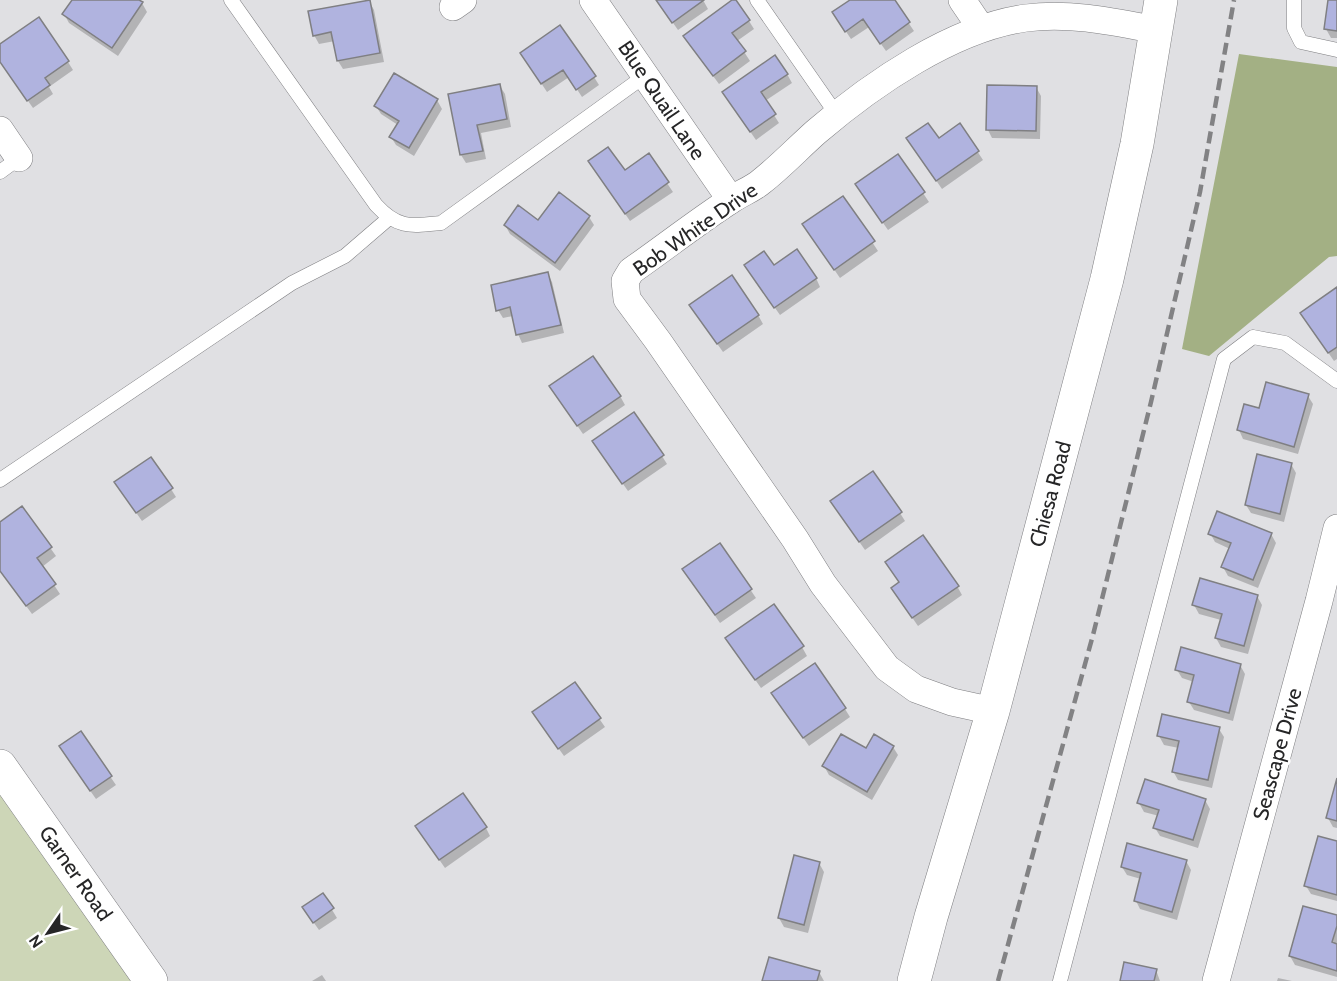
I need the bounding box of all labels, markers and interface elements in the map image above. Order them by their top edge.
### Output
street label: Blue Quail Lane [613,36,711,164]
street label: Bob White Drive [628,177,762,281]
street label: Chiesa Road [1024,438,1076,550]
street label: Seascape Drive [1247,685,1307,823]
street label: Garner Road [34,821,118,925]
north arrow [18,903,78,963]
text: N [25,931,47,951]

